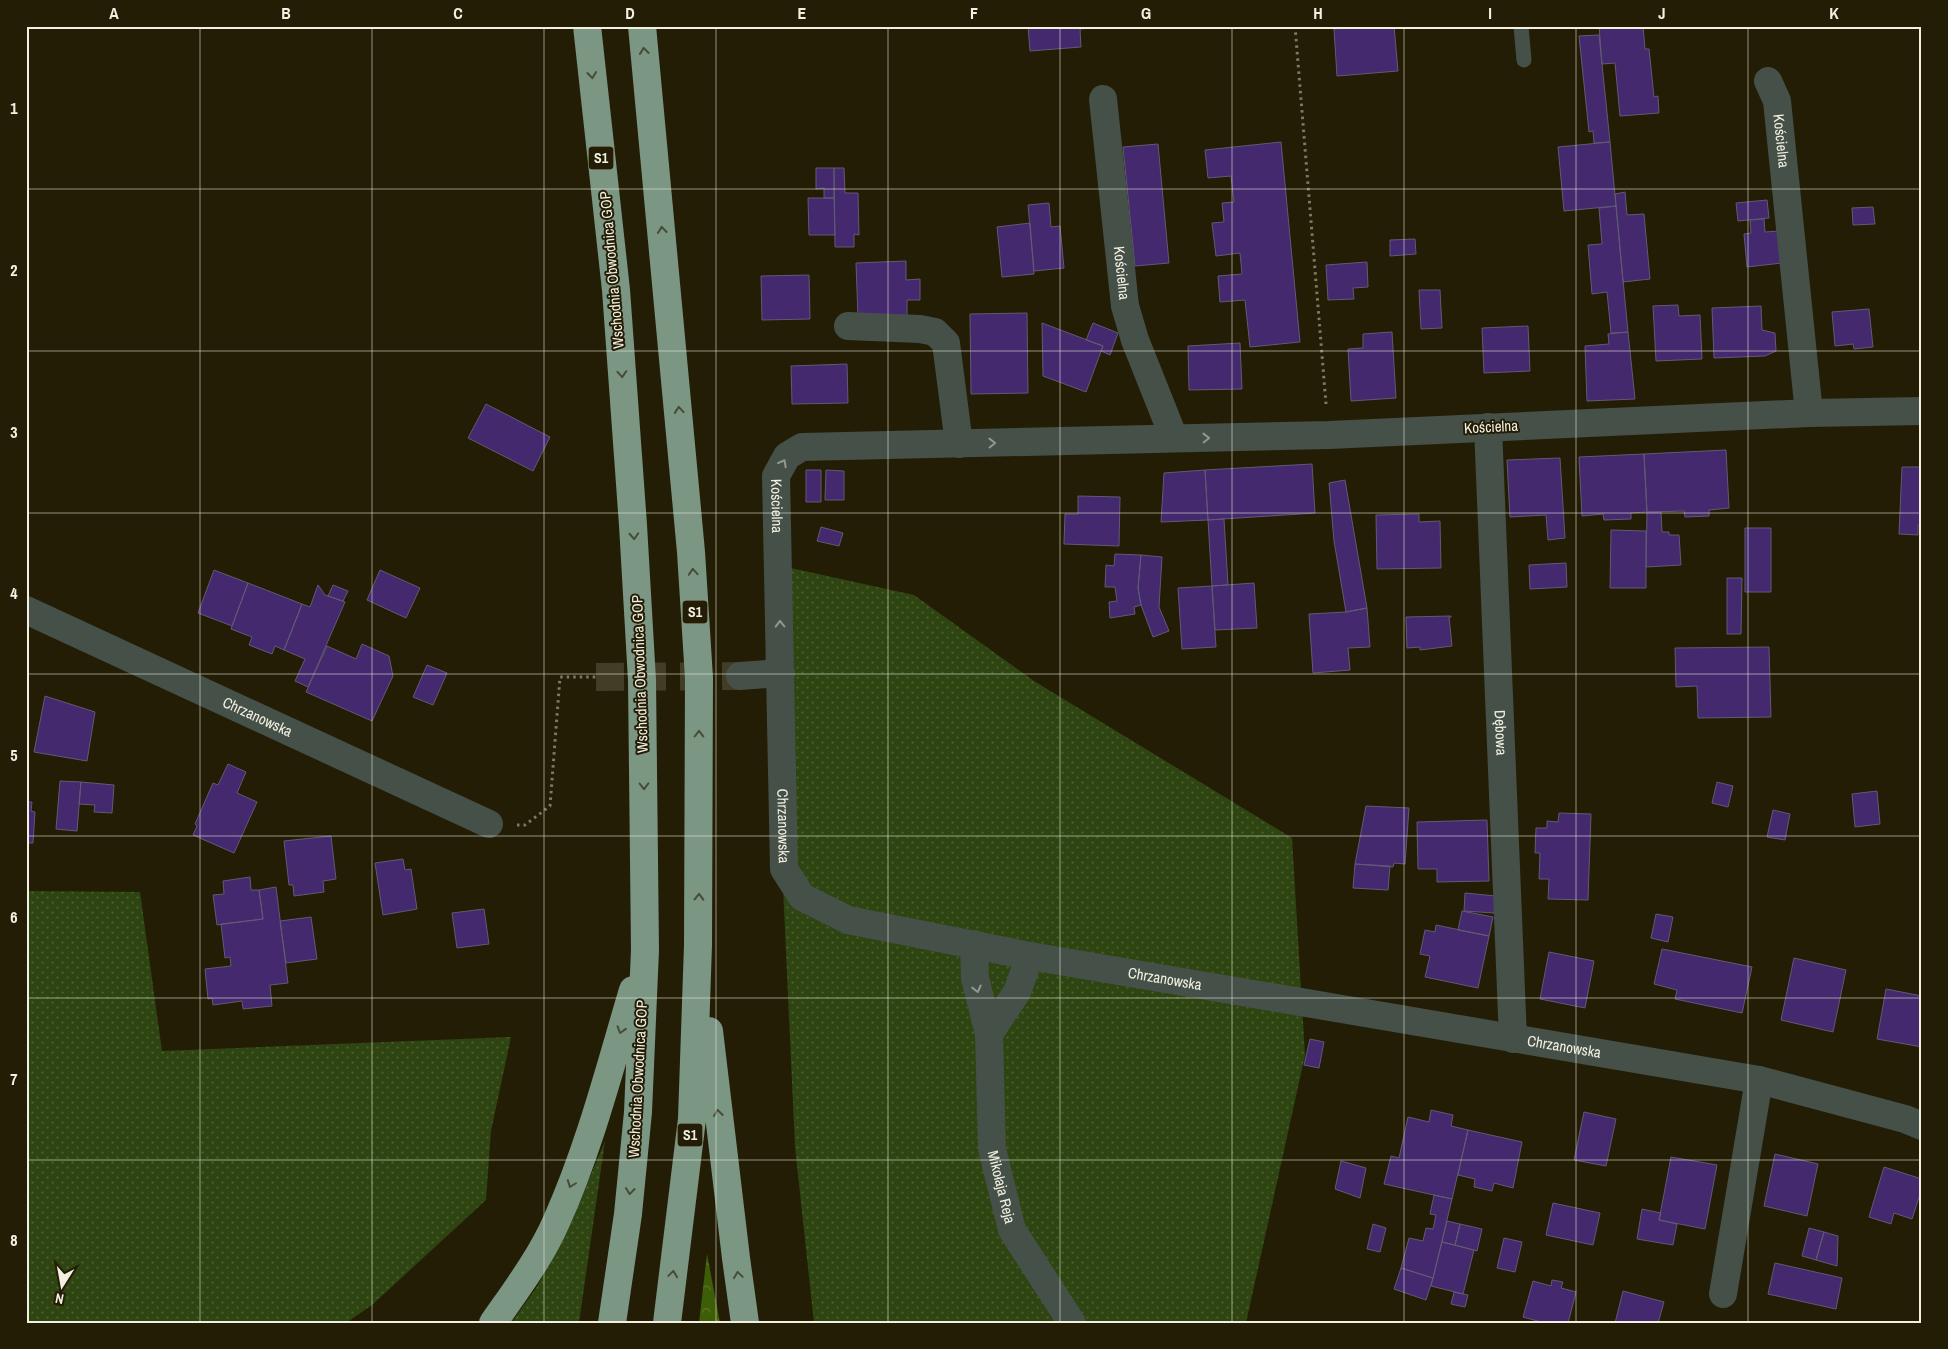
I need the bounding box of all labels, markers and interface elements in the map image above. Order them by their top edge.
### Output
text: A [109,2,119,24]
text: B [281,2,291,24]
text: C [453,2,463,24]
text: D [625,2,635,24]
text: E [798,2,807,24]
text: F [970,2,978,24]
text: G [1141,2,1151,24]
text: H [1313,2,1323,24]
text: I [1488,2,1492,24]
text: J [1658,2,1666,24]
text: K [1829,2,1839,24]
one-way arrow [639,47,650,55]
one-way arrow [586,71,597,79]
text: 1 [10,97,18,119]
street label: Kościelna [1768,113,1795,169]
road number: S1 [588,146,614,170]
street label: Wschodnia Obwodnica GOP [594,190,629,350]
one-way arrow [657,226,668,234]
street label: Kościelna [1109,245,1135,301]
text: 2 [10,259,18,281]
one-way arrow [616,370,627,378]
one-way arrow [673,406,684,414]
street label: Kościelna [1463,415,1519,438]
text: 3 [10,421,18,443]
one-way arrow [1203,432,1211,443]
one-way arrow [988,438,996,448]
one-way arrow [777,460,787,469]
street label: Kościelna [766,479,788,533]
one-way arrow [629,532,640,540]
one-way arrow [687,568,698,576]
text: 4 [10,582,18,604]
street label: Wschodnia Obwodnica GOP [626,595,653,753]
road number: S1 [682,600,708,624]
one-way arrow [775,620,785,628]
street label: Chrzanowska [219,691,296,742]
street label: Dębowa [1490,710,1512,756]
one-way arrow [694,730,704,738]
text: 5 [10,744,18,766]
one-way arrow [639,782,649,790]
street label: Chrzanowska [772,788,795,864]
one-way arrow [694,892,704,900]
text: 6 [10,906,18,928]
street label: Chrzanowska [1126,962,1204,995]
one-way arrow [972,985,982,993]
street label: Wschodnia Obwodnica GOP [623,1000,652,1158]
one-way arrow [617,1025,627,1034]
street label: Chrzanowska [1526,1030,1603,1063]
text: 7 [10,1068,18,1090]
one-way arrow [713,1109,724,1117]
road number: S1 [678,1124,702,1146]
street label: Mikołaja Reja [983,1148,1021,1226]
one-way arrow [566,1180,576,1188]
one-way arrow [625,1187,636,1195]
text: 8 [10,1229,18,1251]
north arrow [38,1262,88,1312]
one-way arrow [668,1270,678,1279]
one-way arrow [733,1270,744,1278]
text: N [54,1289,65,1308]

